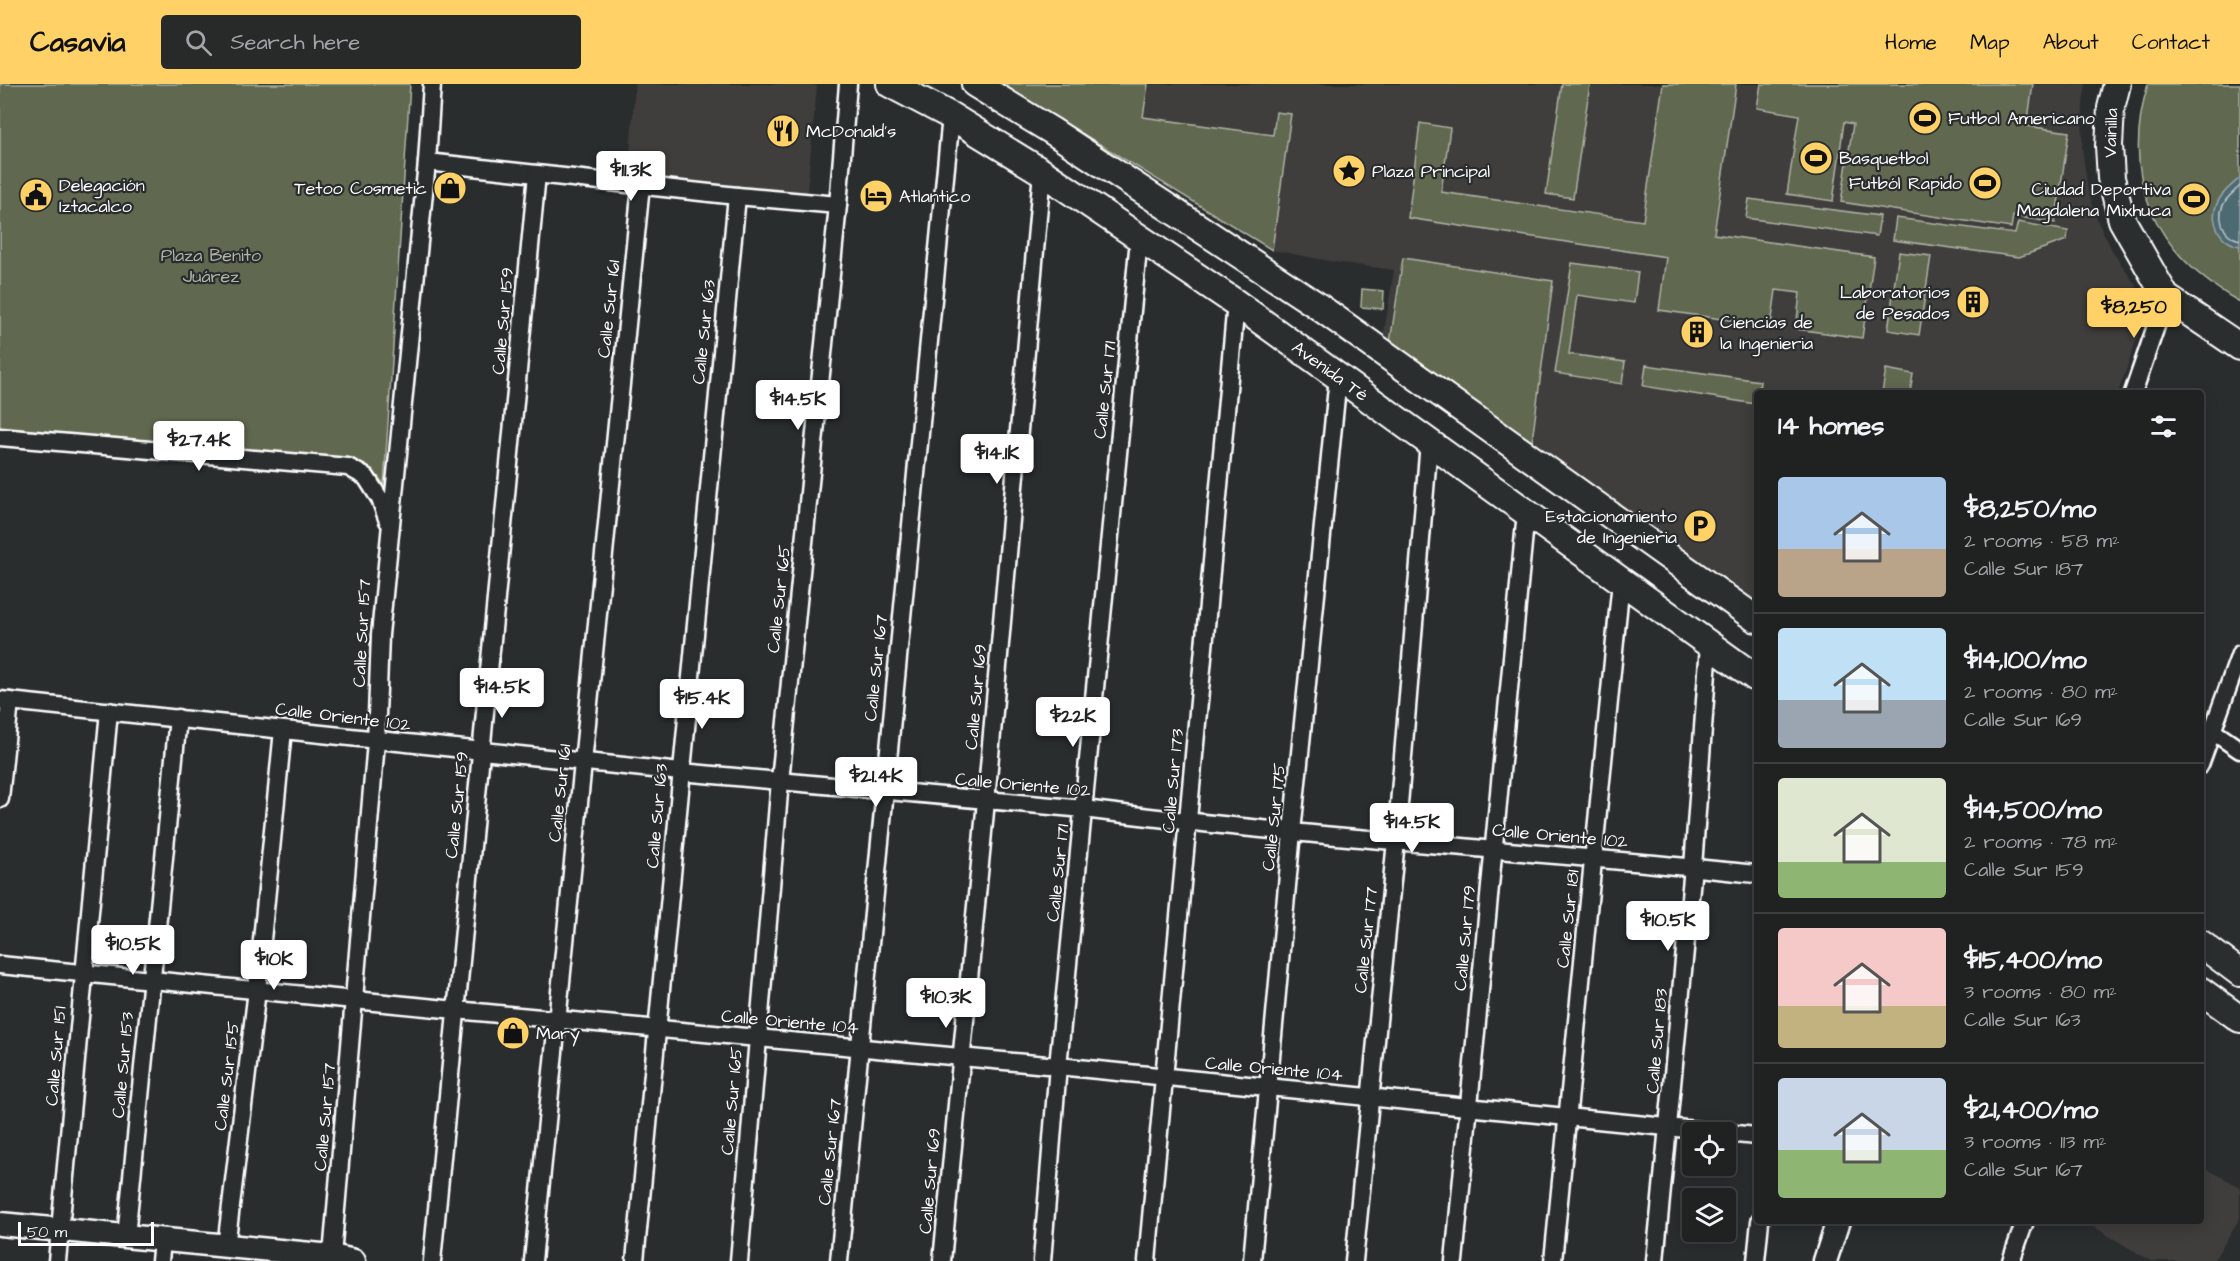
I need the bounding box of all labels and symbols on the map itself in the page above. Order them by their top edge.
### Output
sports icon: Futbol Americano [1907,100,1943,136]
place label: Futbol Americano [1948,106,2095,131]
street label: Vainilla [2098,108,2124,158]
restaurant icon: McDonald's [765,113,801,149]
place label: McDonald's [806,119,896,144]
sports icon: Basquetbol [1798,140,1834,176]
place label: Basquetbol [1839,146,1929,171]
pin: $11.3K [582,151,680,202]
place icon: Plaza Principal [1331,153,1367,189]
place label: Plaza Principal [1372,159,1490,184]
sports icon: Futból Rapido [1967,165,2003,201]
shop icon: Tetoo Cosmetic [432,170,468,206]
place label: Futból Rapido [1849,171,1962,196]
place label: Delegación Iztacalco [59,173,145,219]
place label: Tetoo Cosmetic [294,176,427,201]
public building icon: Delegación Iztacalco [18,177,54,213]
place label: Ciudad Deportiva Magdalena Mixhuca [2017,177,2171,224]
hotel icon: Atlantico [858,178,894,214]
sports icon: Ciudad Deportiva Magdalena Mixhuca [2176,181,2212,217]
place label: Atlantico [899,184,970,209]
park label: Plaza Benito Juárez [161,243,261,289]
street label: Calle Sur 161 [591,259,627,359]
street label: Calle Sur 159 [486,266,520,376]
street label: Calle Sur 163 [686,278,722,386]
place label: Laboratorios de Pesados [1840,280,1950,326]
building icon: Laboratorios de Pesados [1955,284,1991,320]
pin: $8,250 [2085,288,2183,339]
place label: Ciencias de la Ingenieria [1720,310,1813,357]
building icon: Ciencias de la Ingenieria [1679,314,1715,350]
street label: Avenida Té [1287,335,1374,407]
street label: Calle Sur 171 [1087,340,1123,440]
pin: $14.5K [749,380,847,431]
pin: $27.4K [150,421,248,472]
pin: $14.1K [948,434,1046,485]
place label: Estacionamiento de Ingenieria [1546,504,1677,551]
parking icon: Estacionamiento de Ingenieria [1682,508,1718,544]
street label: Calle Sur 165 [761,543,797,654]
street label: Calle Sur 157 [347,578,377,688]
street label: Calle Sur 167 [858,613,894,723]
street label: Calle Sur 169 [959,643,993,751]
pin: $14.5K [453,668,551,719]
pin: $15.4K [653,679,751,730]
street label: Calle Oriente 102 [274,696,413,738]
pin: $22K [1037,697,1109,748]
street label: Calle Sur 173 [1156,728,1190,834]
street label: Calle Sur 161 [542,743,578,843]
street label: Calle Sur 159 [439,750,475,860]
pin: $21.4K [827,757,925,808]
street label: Calle Sur 175 [1256,762,1292,872]
street label: Calle Sur 163 [640,763,674,869]
street label: Calle Oriente 102 [954,767,1093,803]
pin: $14.5K [1363,803,1461,854]
street label: Calle Oriente 102 [1491,818,1630,854]
street label: Calle Sur 171 [1040,823,1076,923]
street label: Calle Sur 181 [1550,869,1586,969]
street label: Calle Sur 179 [1448,884,1482,992]
street label: Calle Sur 177 [1348,886,1384,994]
pin: $10.5K [1619,901,1717,952]
pin: $10.5K [84,925,182,976]
pin: $10K [238,940,310,991]
pin: $10.3K [897,978,995,1029]
street label: Calle Sur 183 [1640,987,1674,1095]
street label: Calle Oriente 104 [720,1004,860,1040]
street label: Calle Sur 151 [39,1005,73,1107]
street label: Calle Sur 153 [106,1011,140,1119]
shop icon: Mary [495,1015,531,1051]
street label: Calle Sur 155 [208,1020,246,1132]
place label: Mary [536,1021,580,1047]
street label: Calle Sur 165 [715,1046,749,1156]
street label: Calle Oriente 104 [1204,1051,1344,1087]
street label: Calle Sur 157 [308,1062,342,1172]
street label: Calle Sur 167 [812,1097,848,1207]
street label: Calle Sur 169 [913,1127,947,1235]
scale bar [18,1219,154,1246]

